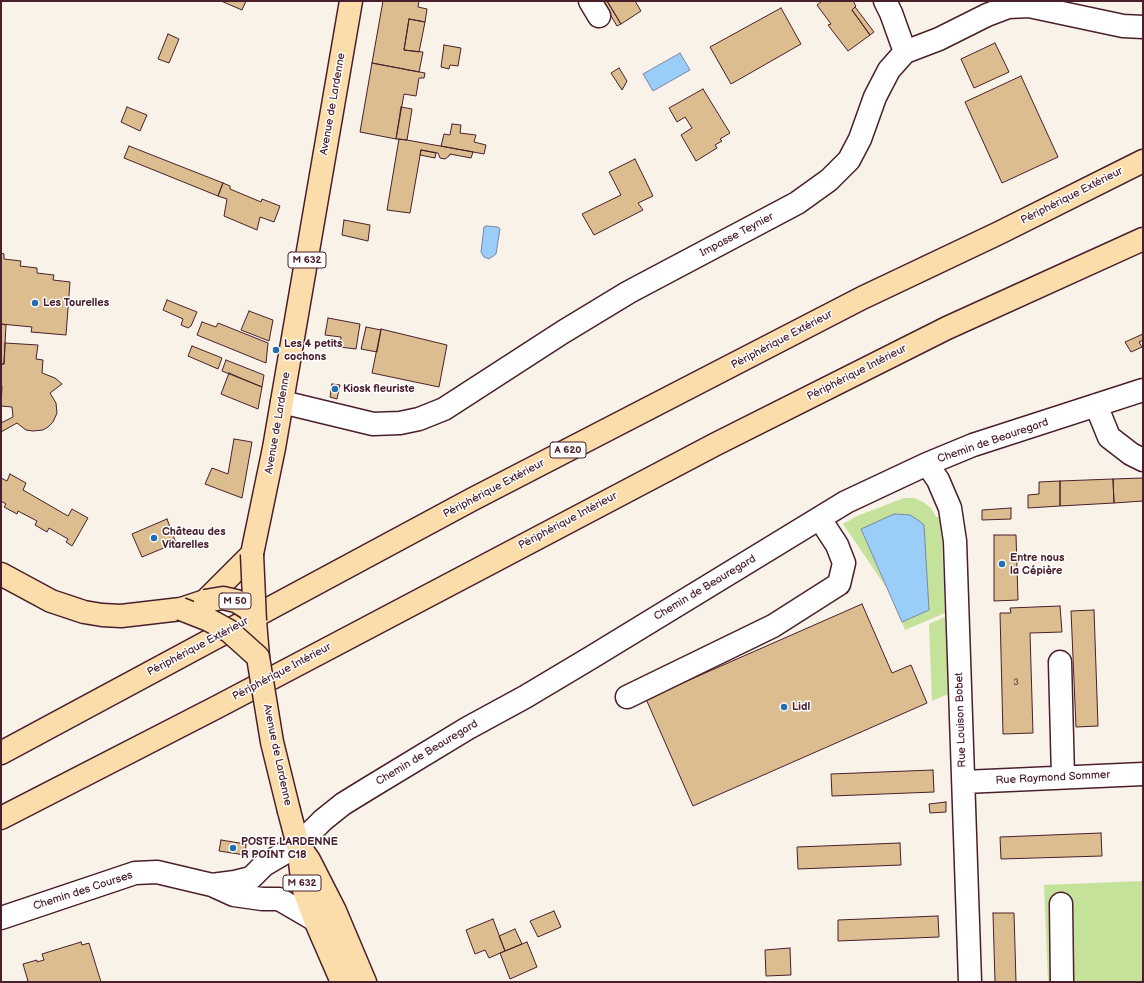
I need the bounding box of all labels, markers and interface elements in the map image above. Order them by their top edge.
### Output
street label: Avenue de Lardenne [318,52,348,156]
street label: Périphérique Extérieur [1019,165,1125,227]
street label: Impasse Teynier [698,210,776,260]
road number: M 632 [288,252,326,268]
place label: Les Tourelles [43,296,109,310]
marker: Les Tourelles [30,298,40,308]
street label: Périphérique Extérieur [729,308,835,372]
place label: Les 4 petits cochons [284,337,342,363]
street label: Périphérique Intérieur [805,342,909,404]
marker: Les 4 petits cochons [271,345,281,355]
street label: Avenue de Lardenne [263,371,293,475]
place label: Kiosk fleuriste [343,382,415,396]
marker: Kiosk fleuriste [330,384,340,394]
street label: Chemin de Beauregard [936,416,1050,466]
road number: A 620 [550,442,586,458]
street label: Périphérique Extérieur [441,457,547,521]
street label: Périphérique Intérieur [516,489,620,553]
place label: Château des Vitarelles [162,525,226,551]
marker: Château des Vitarelles [149,533,159,543]
place label: Entre nous la Cépière [1010,551,1064,577]
street label: Chemin de Beauregard [652,552,758,624]
marker: Entre nous la Cépière [997,559,1007,569]
road number: M 50 [219,593,251,609]
street label: Périphérique Extérieur [145,615,251,679]
street label: Périphérique Intérieur [230,640,334,704]
street label: Rue Louison Bobet [953,672,969,768]
house number: 3 [1013,678,1019,688]
place label: Lidl [792,700,810,714]
marker: Lidl [779,702,789,712]
street label: Avenue de Lardenne [260,703,294,807]
street label: Chemin de Beauregard [374,717,480,789]
street label: Rue Raymond Sommer [995,768,1111,788]
place label: POSTE LARDENNE R POINT C18 [241,835,338,861]
marker: POSTE LARDENNE R POINT C18 [228,843,238,853]
street label: Chemin des Courses [32,869,134,913]
road number: M 632 [283,875,321,891]

